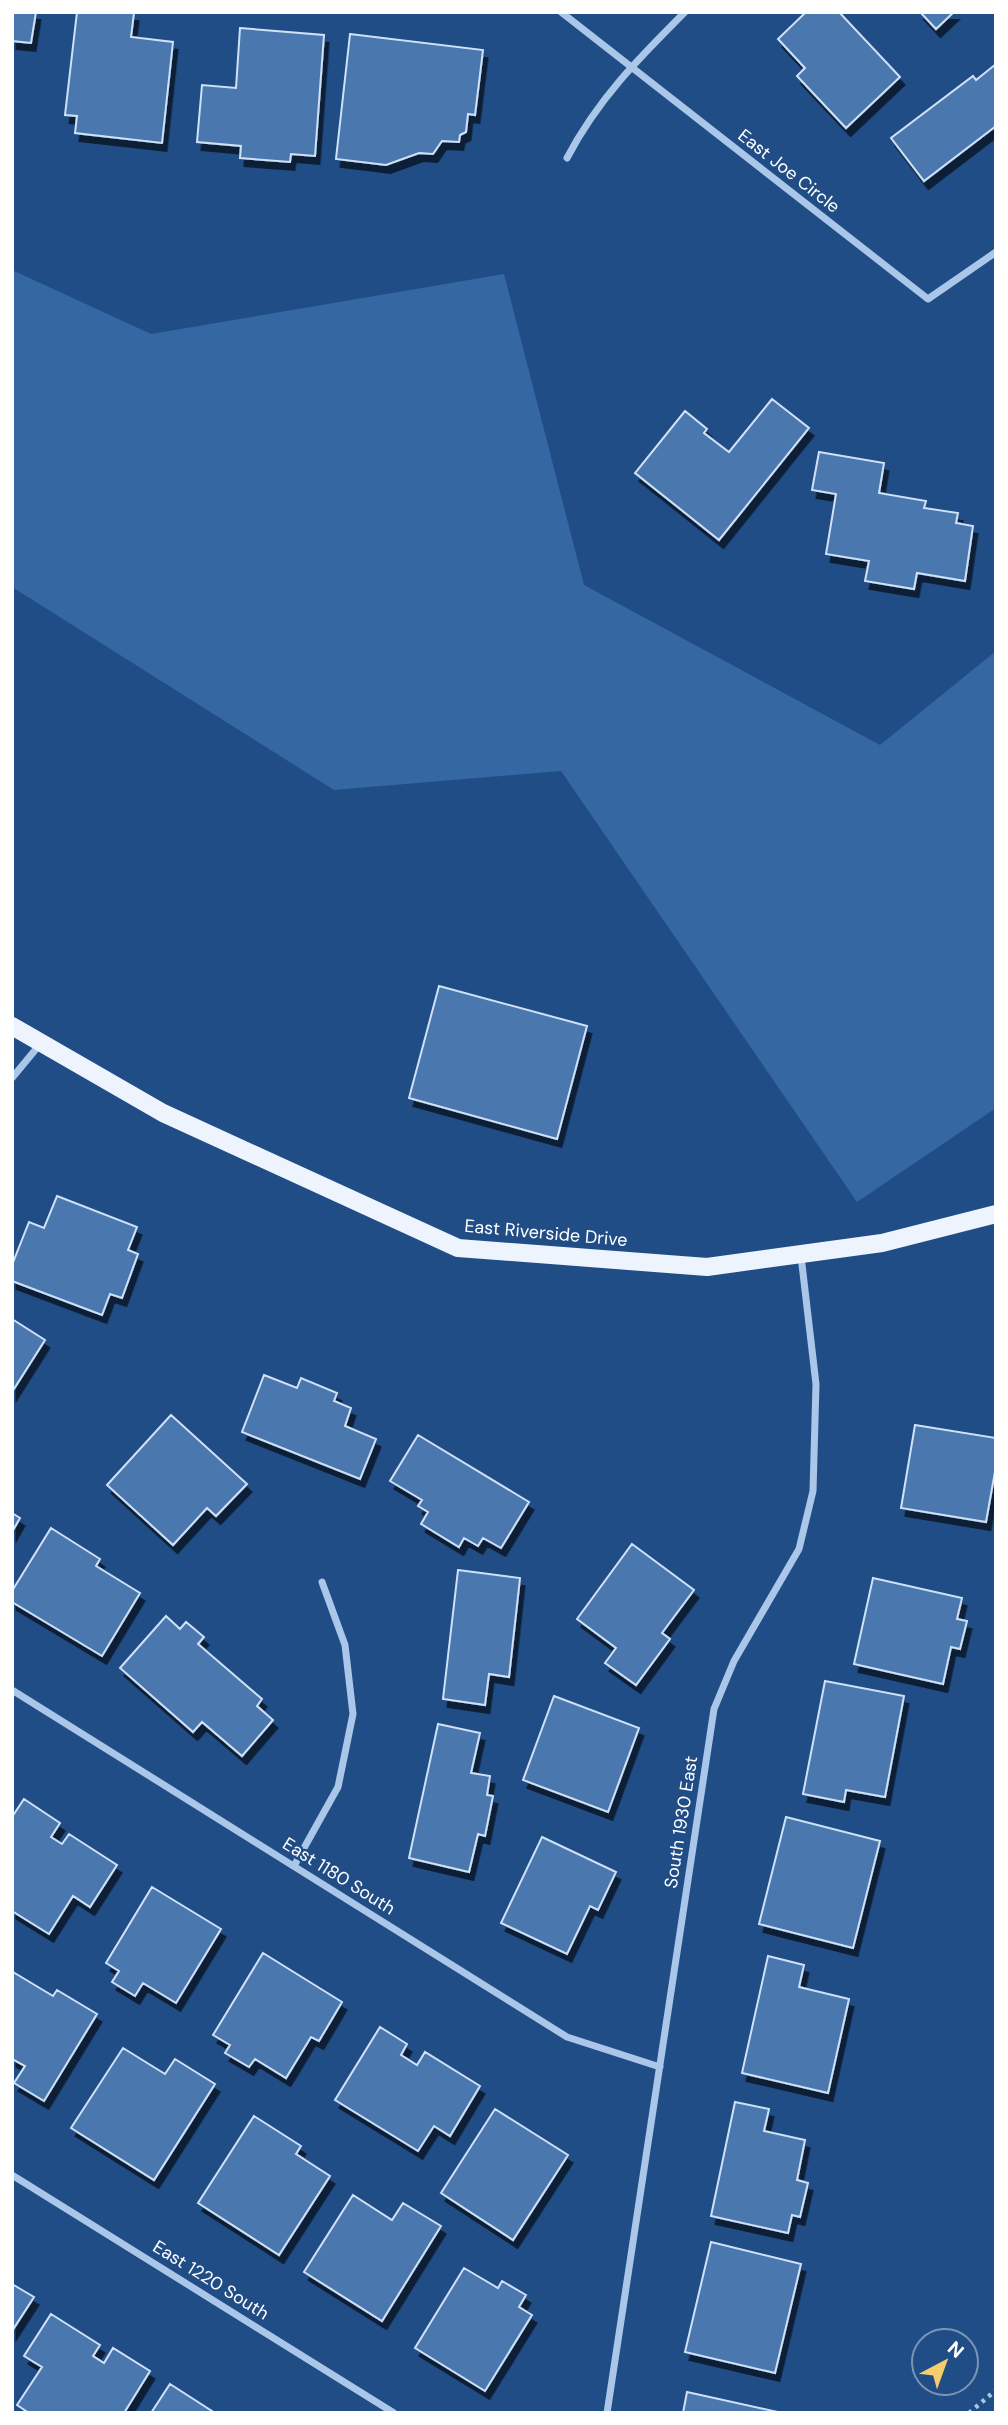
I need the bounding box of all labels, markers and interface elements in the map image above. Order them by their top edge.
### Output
street label: East Joe Circle [733,124,845,218]
street label: East Riverside Drive [463,1214,629,1252]
street label: South 1930 East [659,1754,703,1890]
street label: East 1180 South [278,1832,400,1920]
street label: East 1220 South [148,2235,274,2325]
north arrow [910,2327,980,2397]
text: N [942,2336,969,2364]

